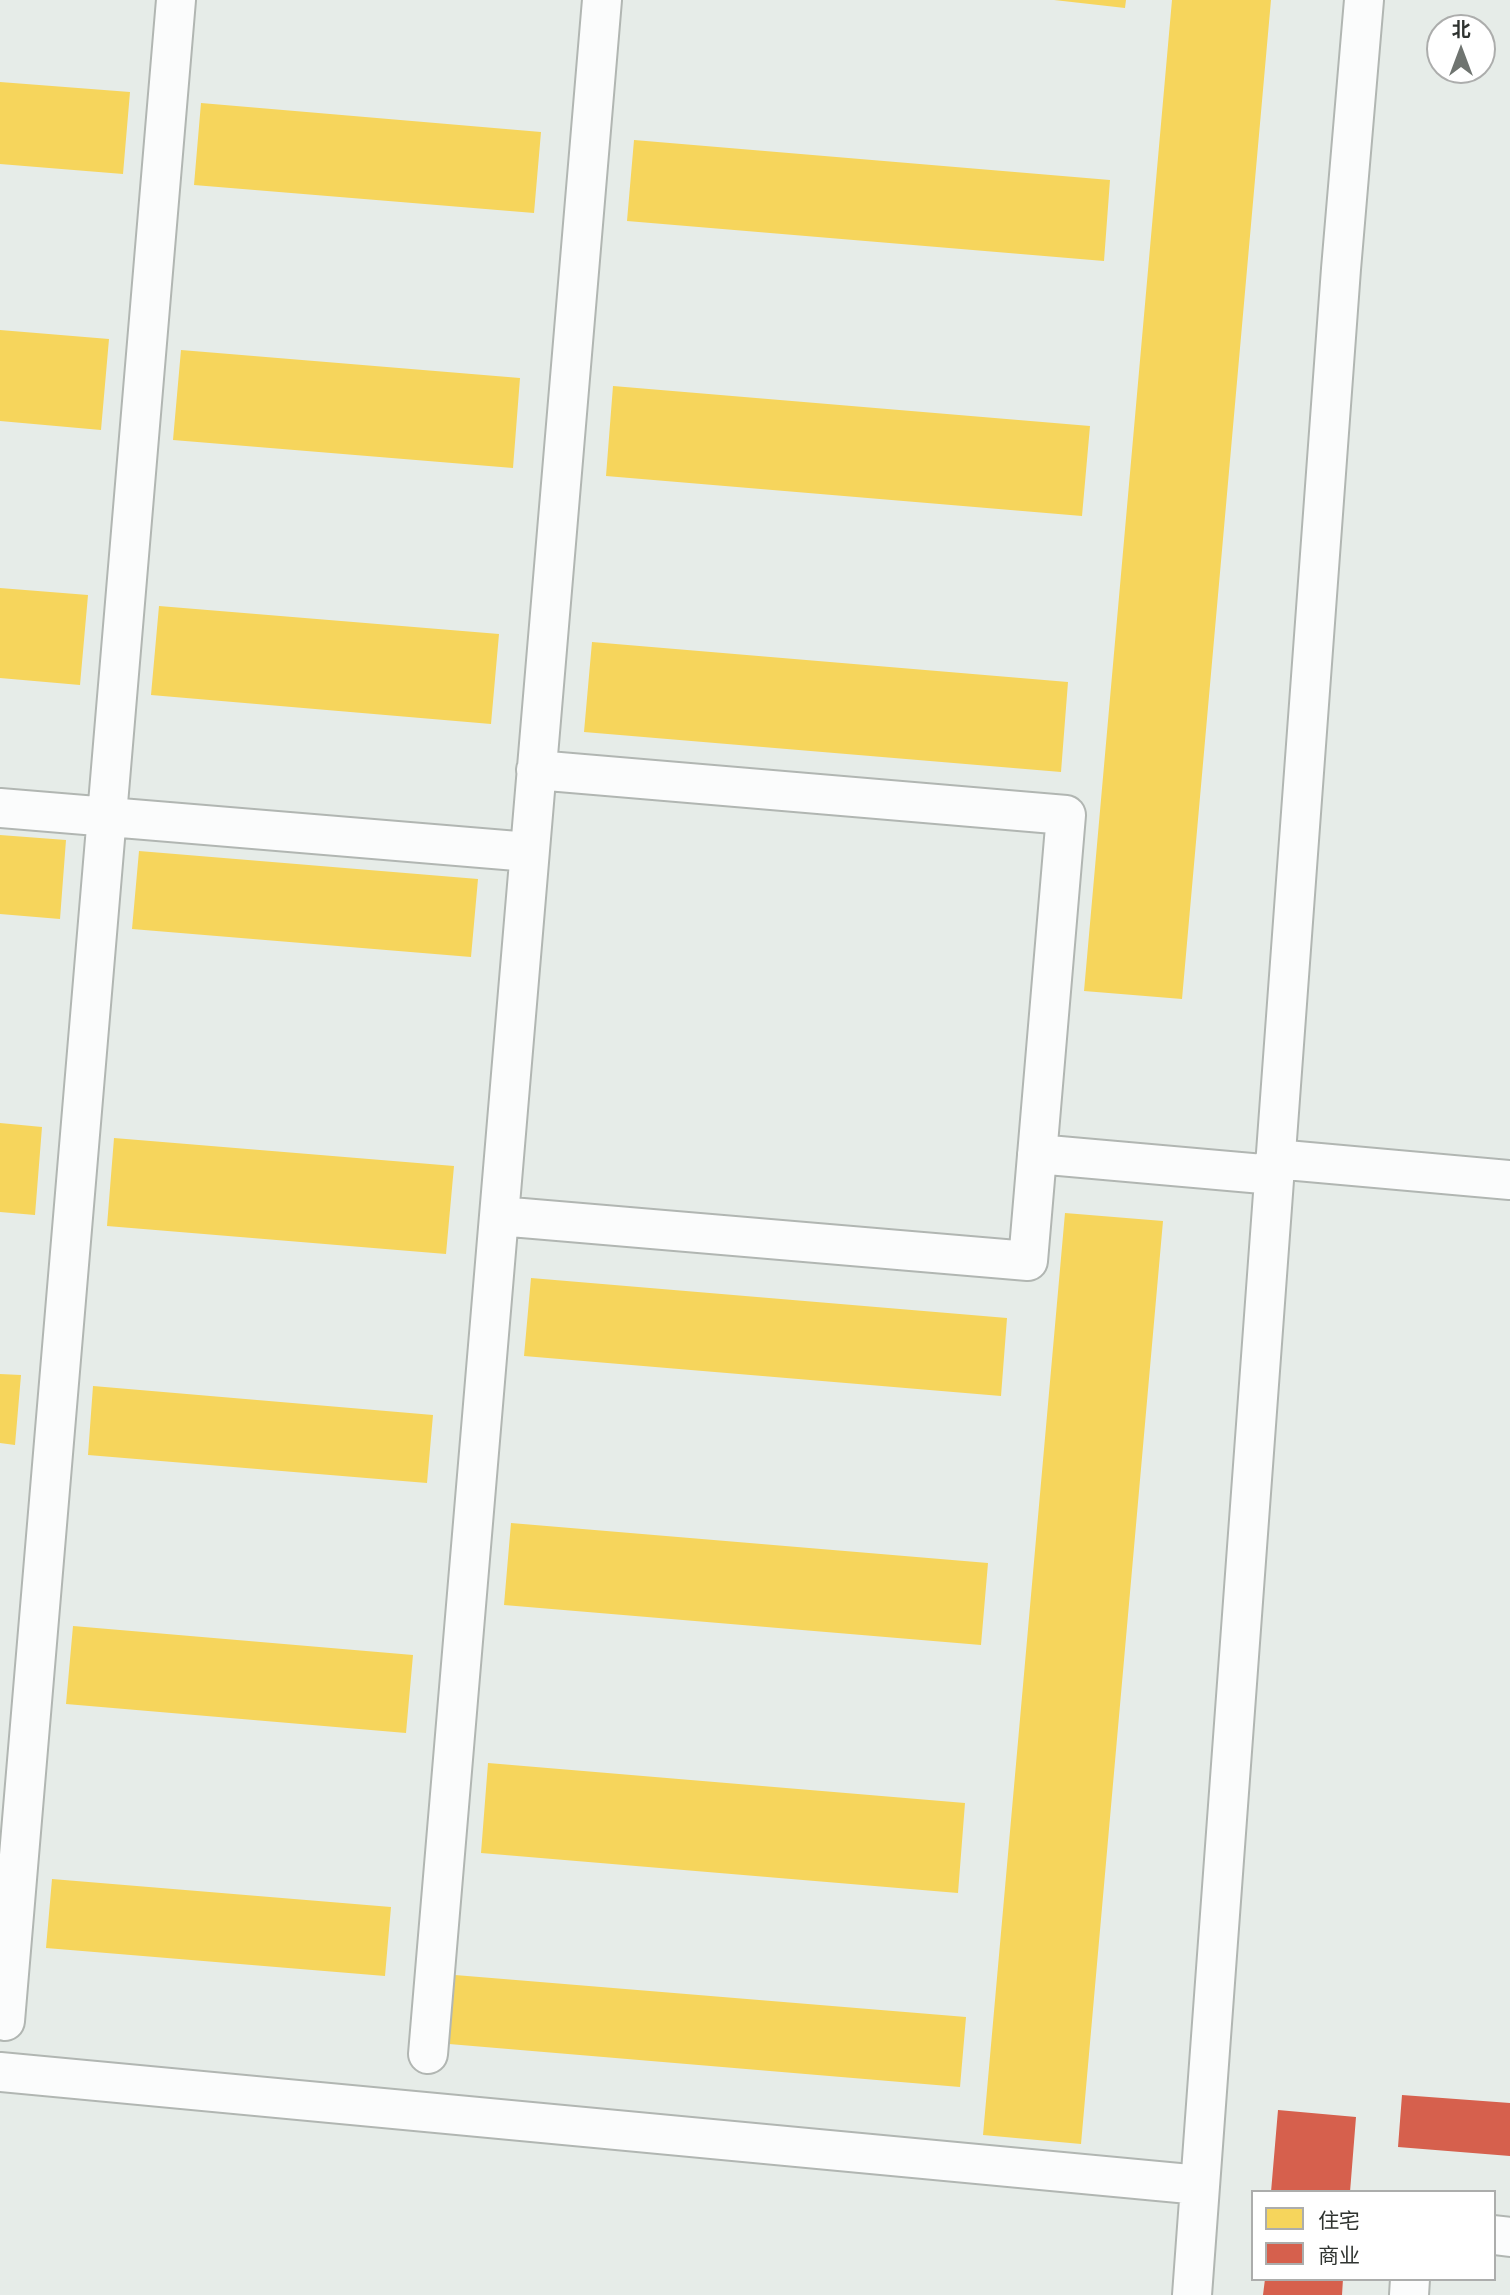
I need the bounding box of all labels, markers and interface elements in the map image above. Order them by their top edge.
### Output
north arrow [1426,14,1496,84]
text: 北 [1451,18,1471,41]
legend [1251,2190,1496,2281]
text: 住宅 [1318,2209,1360,2233]
text: 商业 [1318,2244,1360,2268]

